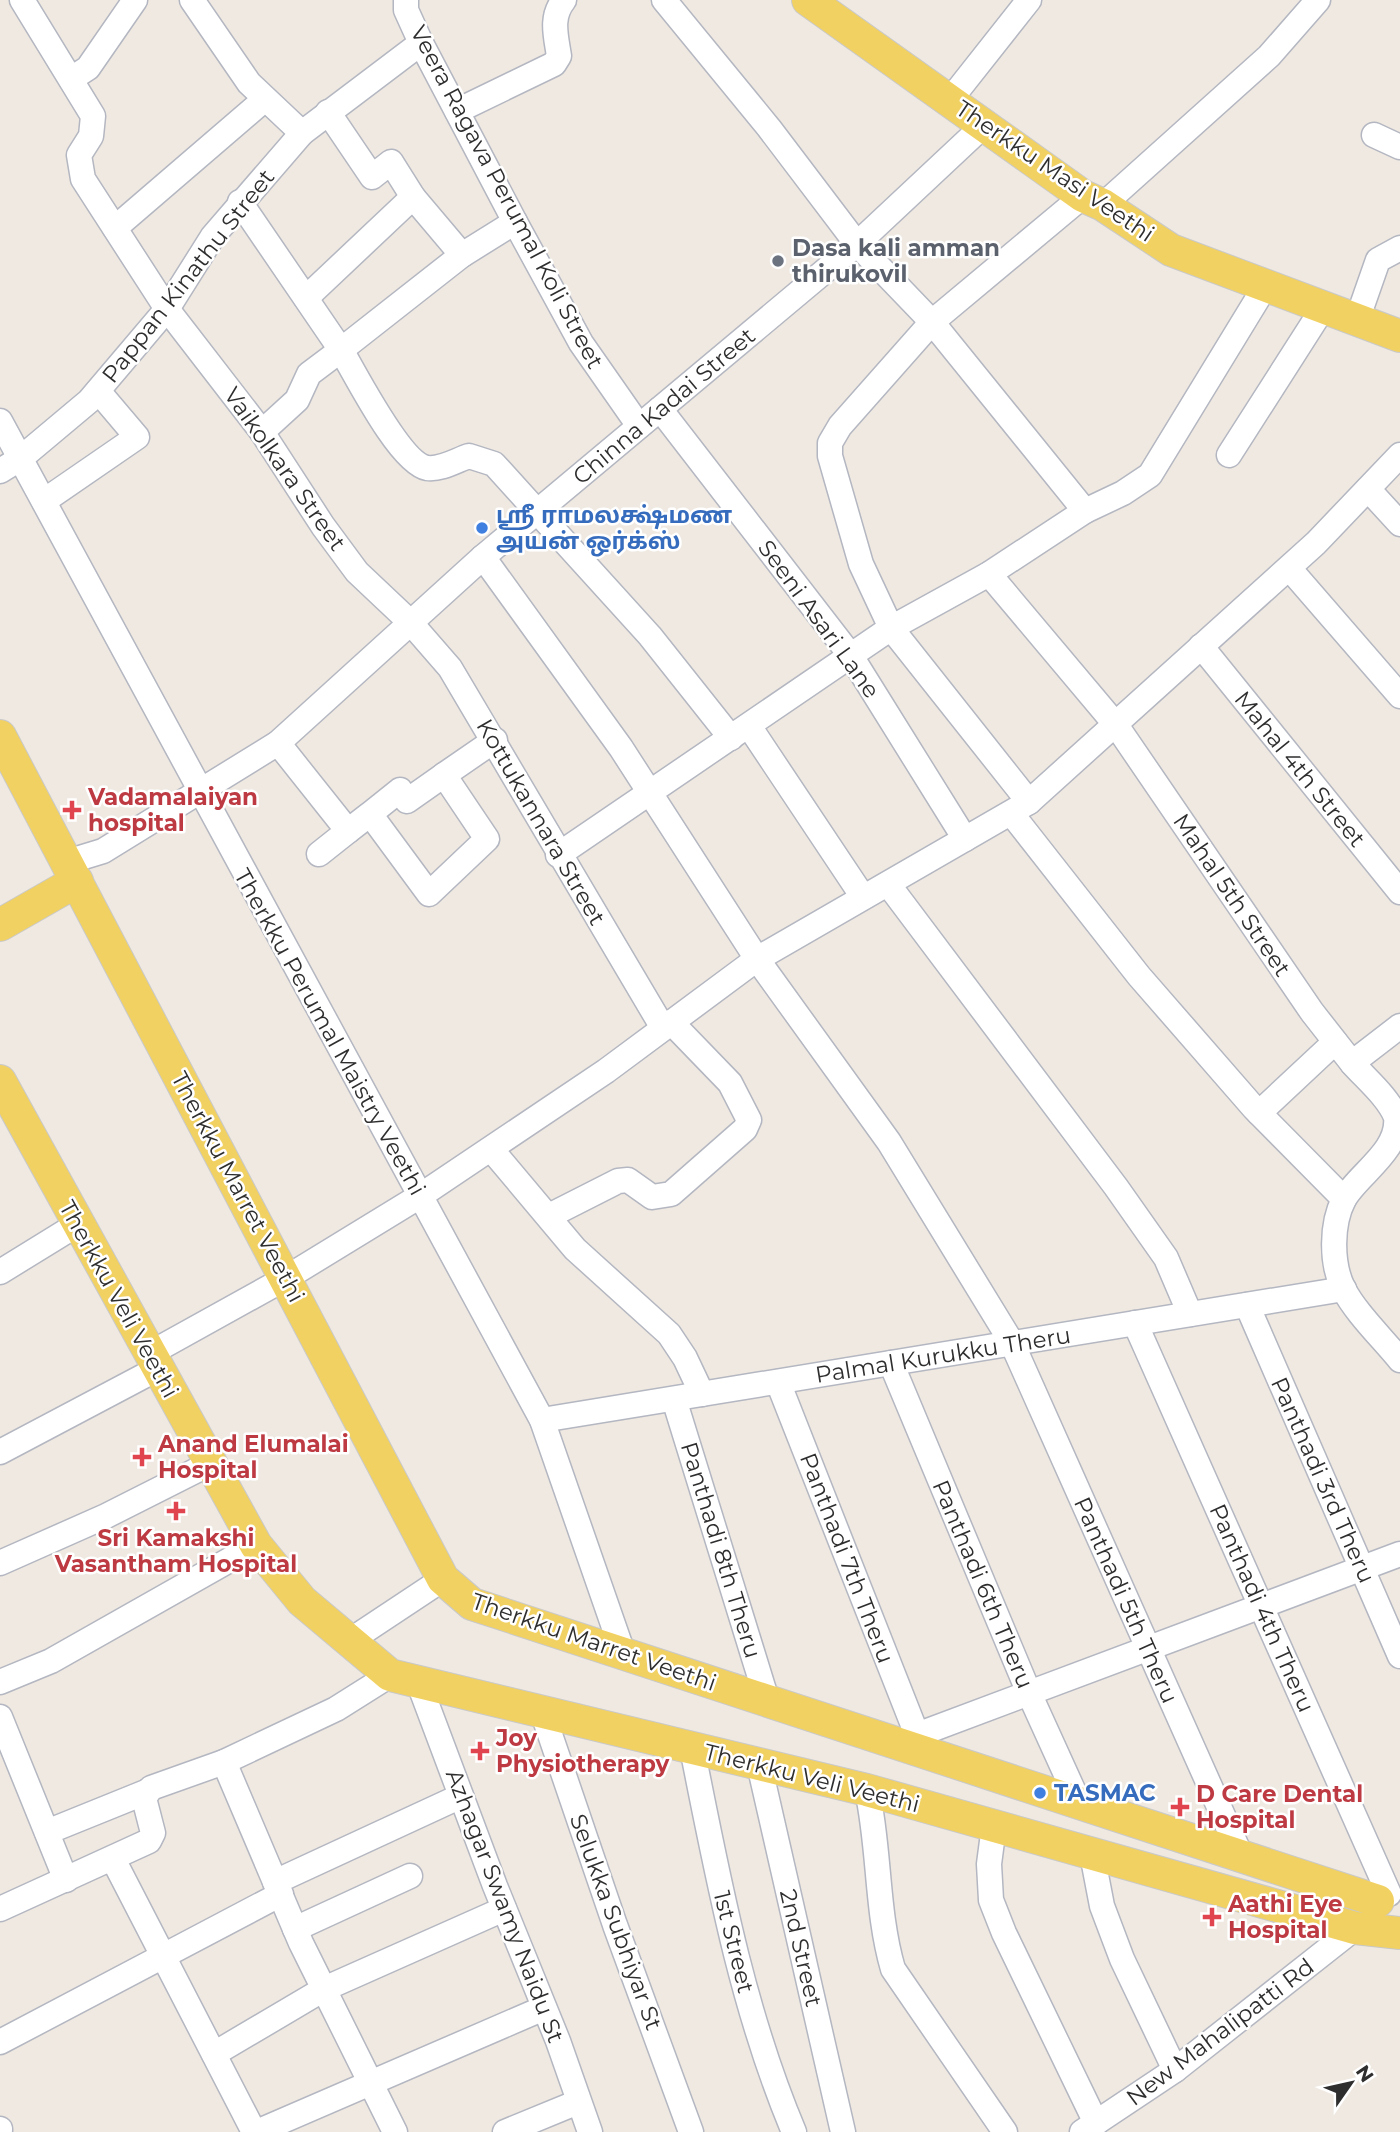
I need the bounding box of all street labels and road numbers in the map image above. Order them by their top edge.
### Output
street label: Veera Ragava Perumal Koli Street [404,21,610,373]
street label: Therkku Masi Veethi [951,94,1159,248]
street label: Pappan Kinathu Street [96,164,280,388]
street label: Chinna Kadai Street [567,322,761,490]
street label: Vaikolkara Street [218,382,352,556]
street label: Seeni Asari Lane [752,534,886,704]
street label: Mahal 4th Street [1229,685,1371,853]
street label: Kottukannara Street [471,714,611,930]
street label: Mahal 5th Street [1167,808,1297,982]
street label: Therkku Perumal Maistry Veethi [228,864,432,1200]
street label: Therkku Marret Veethi [165,1067,311,1307]
street label: Therkku Veli Veethi [53,1195,185,1403]
street label: Palmal Kurukku Theru [813,1321,1073,1389]
street label: Panthadi 3rd Theru [1265,1373,1381,1587]
street label: Panthadi 8th Theru [675,1439,767,1661]
street label: Panthadi 7th Theru [794,1449,900,1667]
street label: Panthadi 6th Theru [926,1476,1040,1692]
street label: Panthadi 5th Theru [1068,1493,1184,1707]
street label: Panthadi 4th Theru [1203,1500,1321,1716]
street label: Therkku Marret Veethi [468,1587,720,1697]
street label: Therkku Veli Veethi [701,1738,923,1818]
street label: Azhagar Swamy Naidu St [440,1765,570,2047]
street label: Selukka Subhiyar St [564,1810,668,2034]
street label: 2nd Street [774,1886,828,2010]
street label: 1st Street [708,1888,760,1996]
street label: New Mahalipatti Rd [1121,1952,1319,2112]

